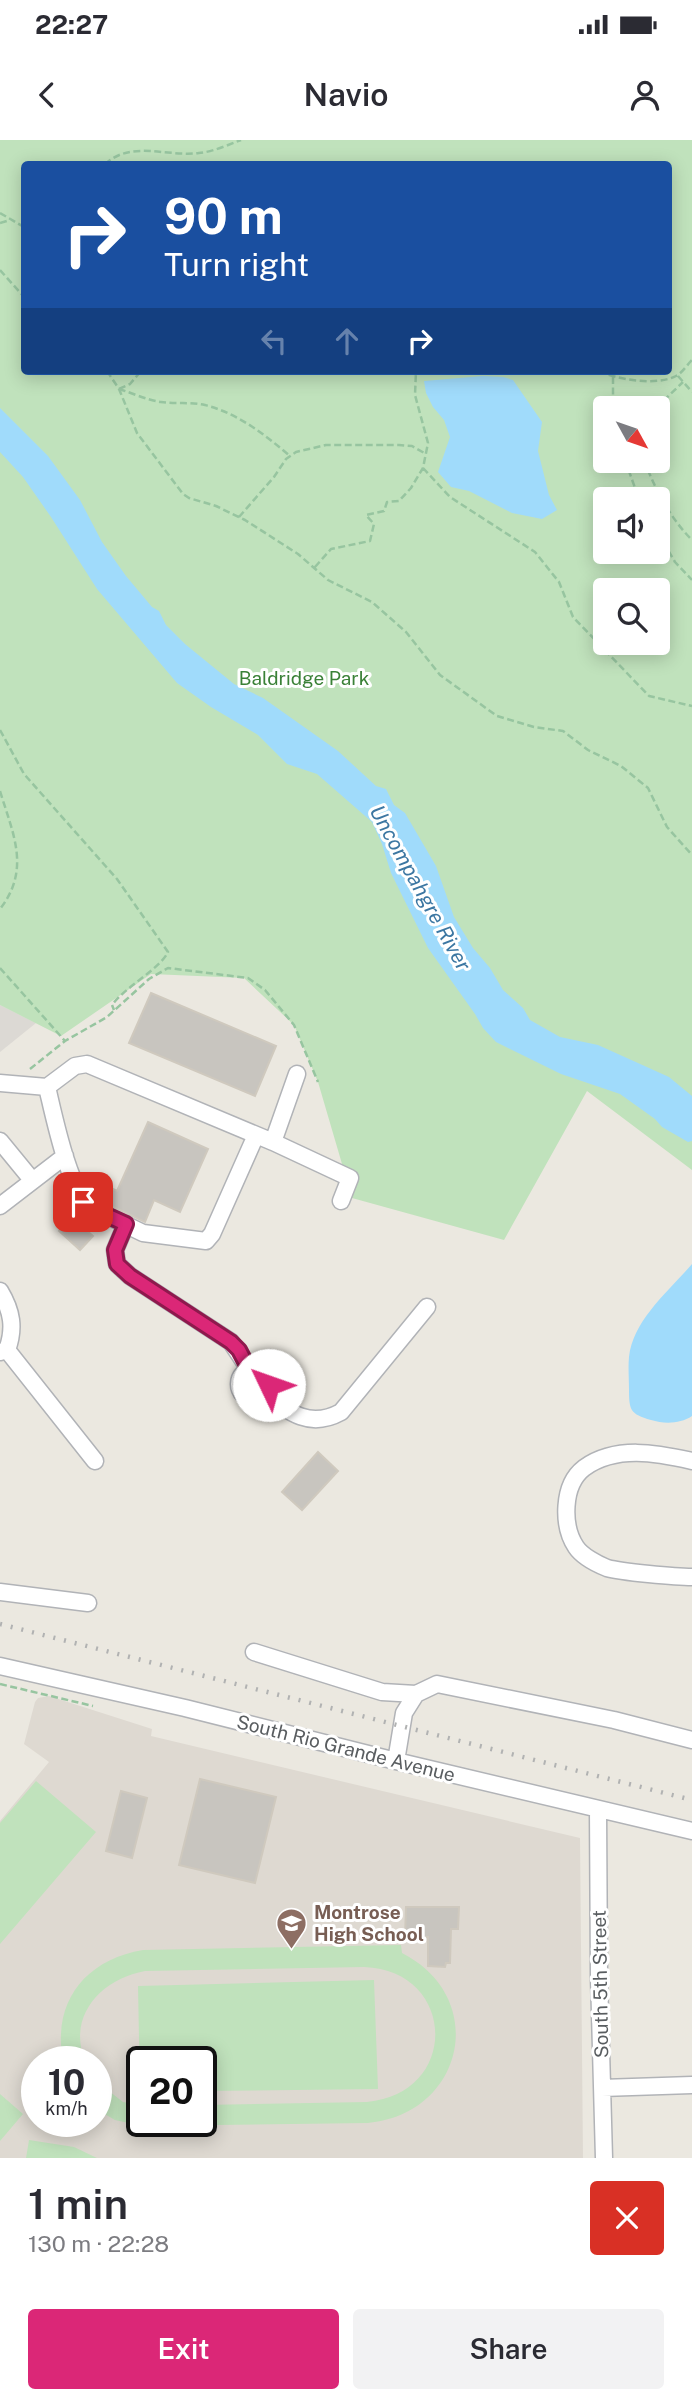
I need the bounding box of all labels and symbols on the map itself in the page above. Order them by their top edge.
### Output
north arrow [593,396,670,472]
park label: Baldridge Park [239,667,370,689]
water label: Uncompahgre River [365,801,477,976]
pin [53,1172,113,1232]
position arrow [232,1348,306,1422]
street label: South Rio Grande Avenue [234,1710,458,1786]
place label: Montrose High School [314,1901,424,1945]
school or university icon: Montrose High School [274,1906,308,1950]
street label: South 5th Street [588,1910,612,2058]
speed limit sign: 20 [126,2046,217,2137]

